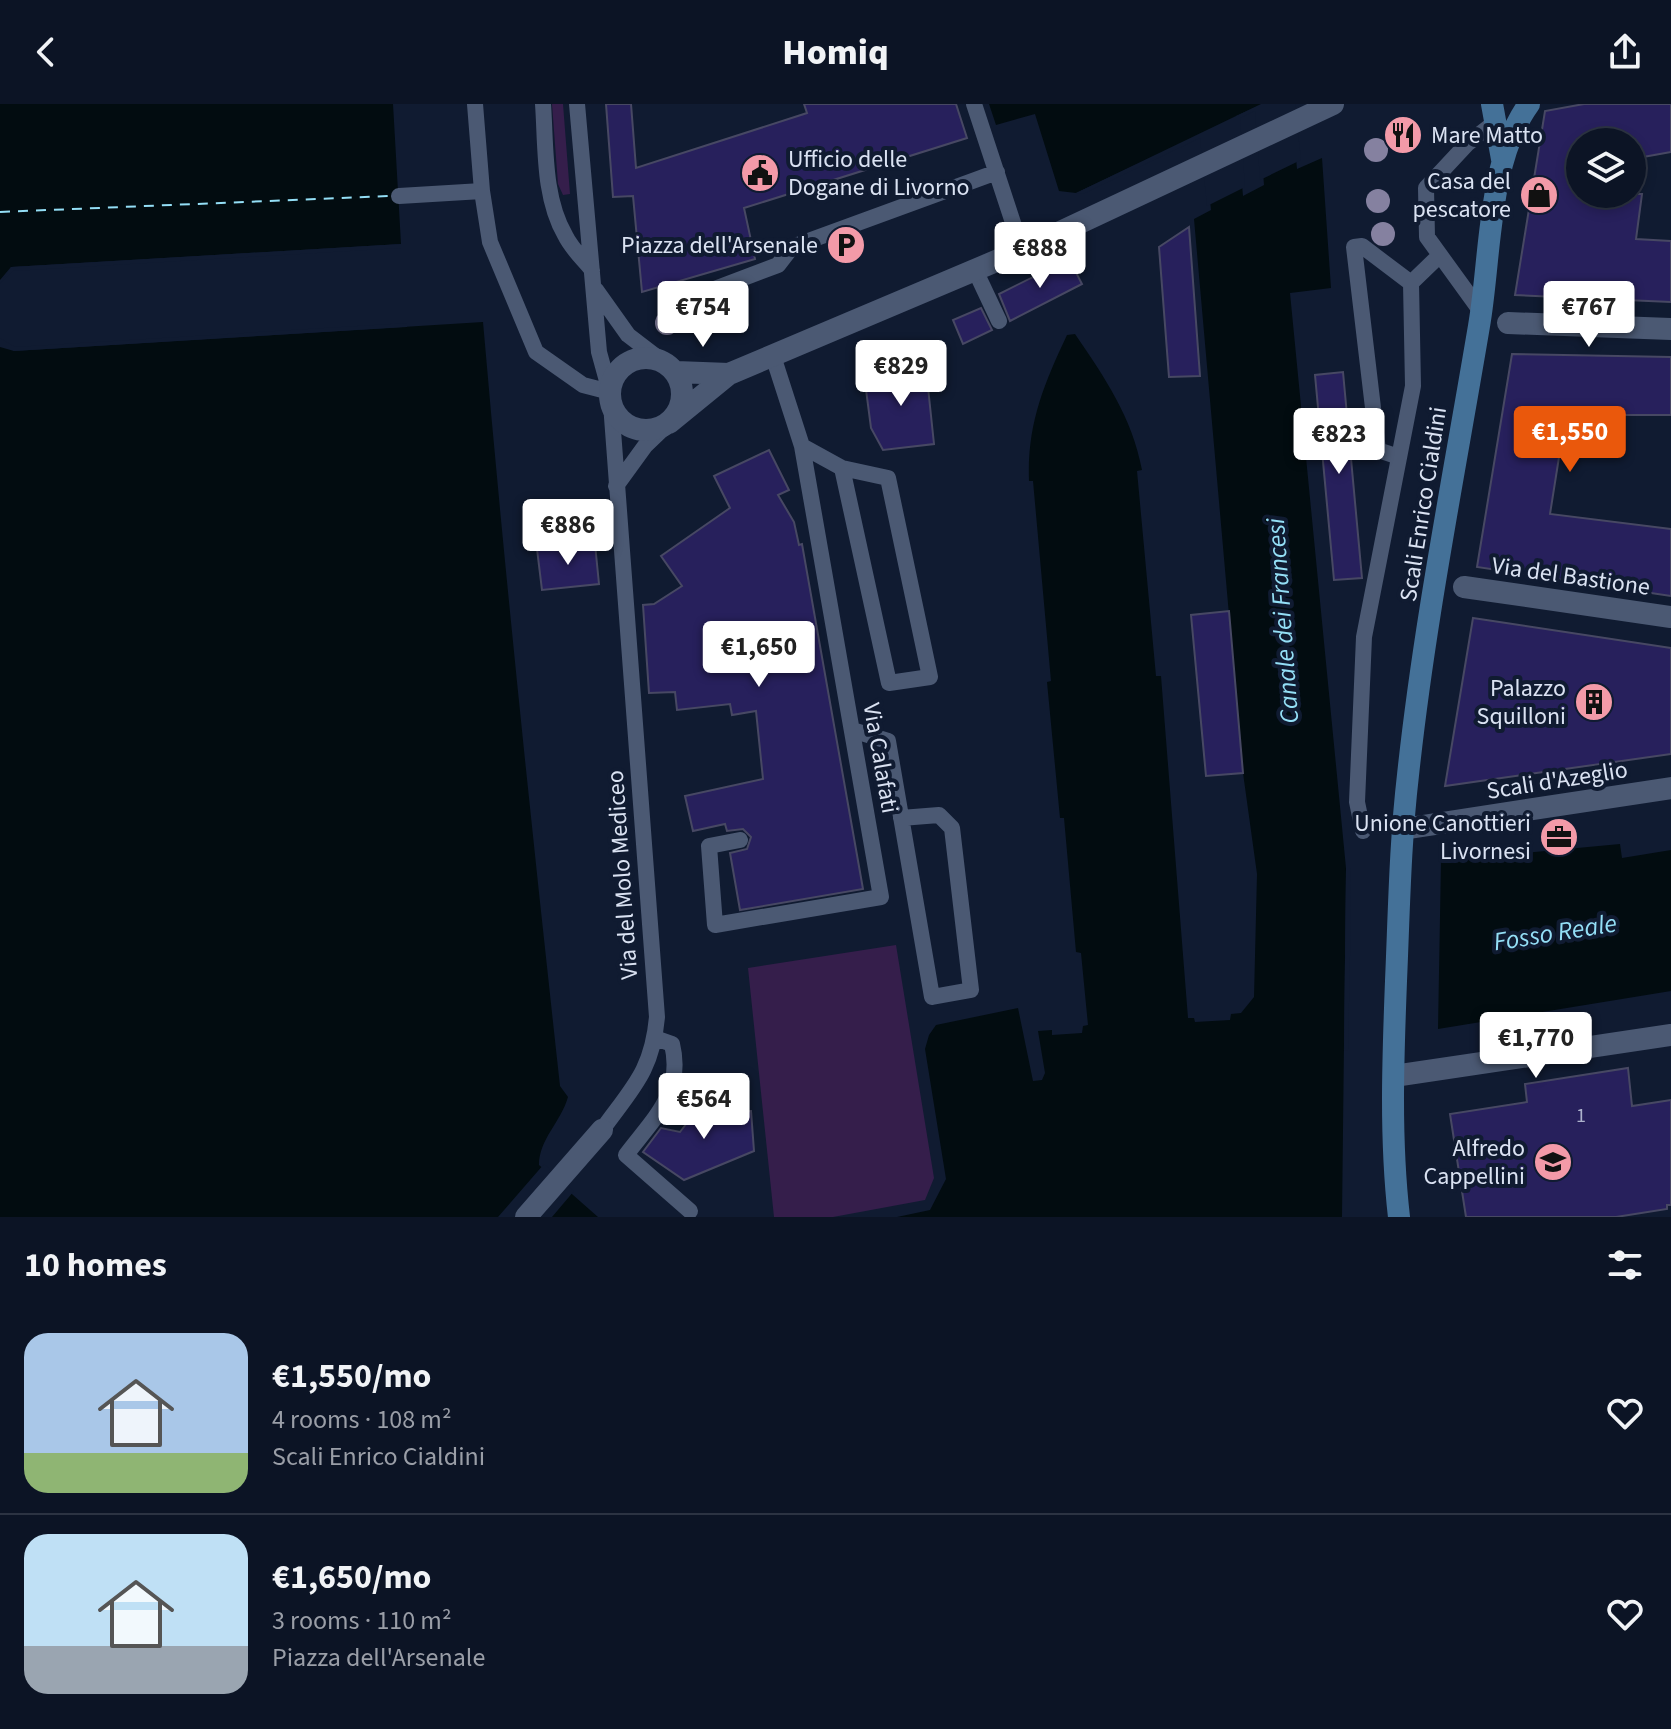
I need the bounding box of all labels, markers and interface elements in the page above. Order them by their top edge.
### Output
text: Homiq [782,27,889,78]
icon: back [24,30,68,74]
icon: share [1603,30,1647,74]
restaurant icon: Mare Matto [1382,114,1424,156]
place label: Mare Matto [1431,118,1543,153]
map controls [1566,128,1646,208]
button: layers [1566,128,1646,208]
place label: Ufficio delle Dogane di Livorno [788,142,970,205]
public building icon: Ufficio delle Dogane di Livorno [739,152,781,194]
place label: Casa del pescatore [1412,164,1511,227]
shop icon: Casa del pescatore [1518,174,1560,216]
pin: €888 [993,222,1087,290]
parking icon: Piazza dell'Arsenale [825,224,867,266]
place label: Piazza dell'Arsenale [621,228,818,263]
text: €888 [1013,229,1067,266]
pin: €754 [656,281,750,349]
pin: €767 [1542,281,1636,349]
text: €754 [676,288,730,325]
text: €767 [1562,288,1616,325]
pin: €829 [854,340,948,408]
text: €829 [874,347,928,384]
street label: Scali Enrico Cialdini [1391,404,1456,604]
pin: €1,550 [1505,406,1635,474]
pin: €823 [1292,408,1386,476]
text: €1,550 [1532,413,1608,450]
text: €823 [1312,415,1366,452]
pin: €886 [521,499,615,567]
text: €886 [541,506,595,543]
water label: Canale dei Francesi [1257,516,1308,725]
street label: Via del Bastione [1490,548,1652,605]
pin: €1,650 [694,621,824,689]
text: €1,650 [721,628,797,665]
place label: Palazzo Squilloni [1477,671,1566,734]
building icon: Palazzo Squilloni [1573,681,1615,723]
street label: Via Calafati [854,700,907,816]
street label: Scali d'Azeglio [1484,752,1630,809]
street label: Via del Molo Mediceo [598,769,647,981]
place label: Unione Canottieri Livornesi [1354,806,1531,869]
office icon: Unione Canottieri Livornesi [1538,816,1580,858]
water label: Fosso Reale [1491,904,1619,960]
pin: €1,770 [1471,1012,1601,1080]
text: €1,770 [1498,1019,1574,1056]
pin: €564 [657,1073,751,1141]
text: €564 [677,1080,731,1117]
house number: 1 [1576,1102,1586,1130]
place label: Alfredo Cappellini [1423,1131,1525,1194]
school or university icon: Alfredo Cappellini [1532,1141,1574,1183]
text: 10 homes [24,1241,167,1290]
icon: filters [1603,1243,1647,1287]
text: €1,550/mo [272,1352,432,1401]
icon: home [88,1365,184,1461]
icon: heart [1603,1391,1647,1435]
text: 4 rooms · 108 m² [272,1401,451,1438]
text: Scali Enrico Cialdini [272,1438,485,1475]
text: €1,650/mo [272,1553,432,1602]
icon: home [88,1566,184,1662]
icon: heart [1603,1592,1647,1636]
text: 3 rooms · 110 m² [272,1602,451,1639]
text: Piazza dell'Arsenale [272,1639,485,1676]

